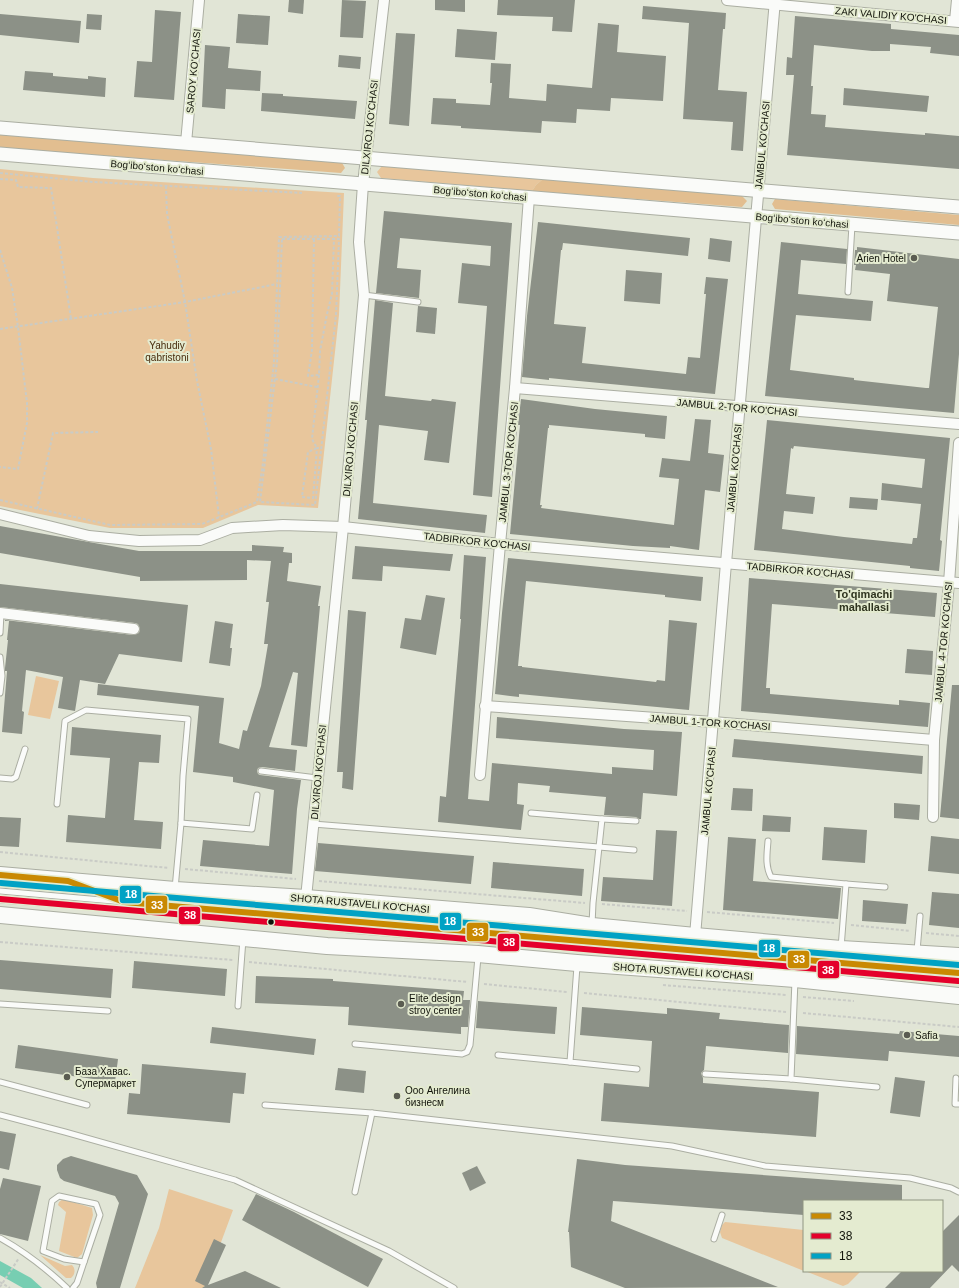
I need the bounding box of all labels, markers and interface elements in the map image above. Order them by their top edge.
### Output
street label: ZAKI VALIDIY KO'CHASI [835,5,947,26]
street label: SAROY KO‘CHASI [184,28,203,114]
street label: DILXIROJ KO‘CHASI [359,79,380,175]
street label: JAMBUL KO'CHASI [753,100,772,190]
street label: Bogʻiboʻston koʻchasi [110,158,204,177]
street label: Bogʻiboʻston koʻchasi [433,184,527,203]
street label: Bogʻiboʻston koʻchasi [755,211,849,230]
place label: Arien Hotel [857,253,906,264]
marker: Arien Hotel [909,253,919,263]
park label: Yahudiy qabristoni [145,340,189,363]
street label: JAMBUL 2-TOR KO'CHASI [676,397,798,418]
street label: DILXIROJ KO‘CHASI [341,401,360,497]
street label: JAMBUL 3-TOR KO'CHASI [497,401,520,523]
street label: JAMBUL KO'CHASI [725,423,744,513]
street label: TADBIRKOR KO'CHASI [423,530,531,553]
street label: TADBIRKOR KO'CHASI [746,560,854,581]
street label: JAMBUL 4-TOR KO'CHASI [933,581,954,703]
district label: To'qimachi mahallasi [836,588,892,613]
street label: JAMBUL 1-TOR KO'CHASI [649,713,771,732]
street label: DILXIROJ KO‘CHASI [309,724,328,820]
street label: JAMBUL KO'CHASI [699,746,718,836]
line badge: 18 [119,885,142,904]
text: 18 [125,888,137,900]
street label: SHOTA RUSTAVELI KO'CHASI [290,892,430,915]
line badge: 33 [145,895,168,914]
text: 33 [151,899,163,911]
line badge: 38 [178,906,201,925]
text: 38 [184,909,196,921]
line badge: 18 [439,912,462,931]
text: 18 [444,915,456,927]
unlabelled marker [266,917,276,927]
line badge: 33 [466,922,489,942]
text: 33 [472,926,484,938]
line badge: 38 [497,933,520,952]
text: 38 [503,936,515,948]
line badge: 18 [758,939,781,958]
text: 18 [763,942,775,954]
line badge: 33 [787,950,810,969]
text: 33 [793,953,805,965]
line badge: 38 [817,960,840,979]
street label: SHOTA RUSTAVELI KO'CHASI [613,961,753,982]
text: 38 [822,964,834,976]
place label: Elite design stroy center [409,993,462,1016]
marker: Elite design stroy center [396,999,406,1009]
marker: Safia [902,1030,912,1040]
place label: Safia [915,1030,938,1041]
place label: База Хавас. Супермаркет [75,1066,136,1089]
marker: База Хавас. Супермаркет [62,1072,72,1082]
place label: Ооо Ангелина бизнесм [405,1085,470,1108]
marker: Ооо Ангелина бизнесм [392,1091,402,1101]
legend [803,1200,943,1272]
text: 33 [839,1209,853,1223]
text: 38 [839,1229,853,1243]
text: 18 [839,1249,853,1263]

